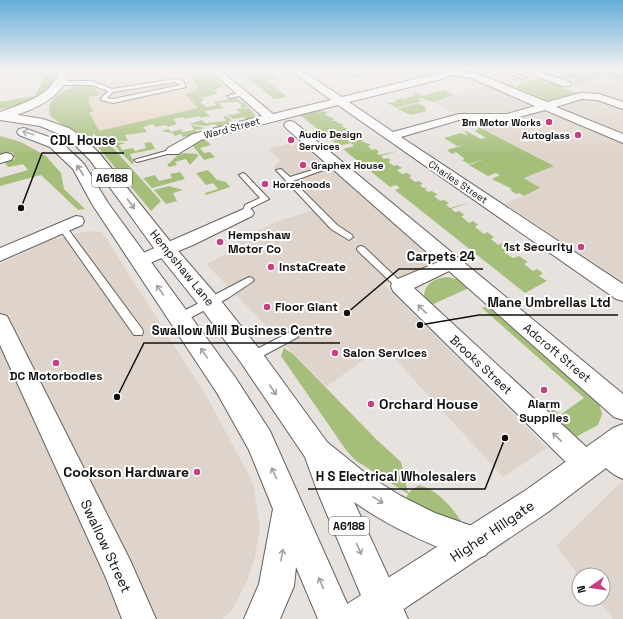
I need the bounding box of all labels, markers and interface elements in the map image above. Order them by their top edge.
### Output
street label: Ward Street [203,114,262,142]
place label: Bm Motor Works [462,116,541,129]
marker: Bm Motor Works [544,117,554,127]
callout: CDL House [42,128,124,153]
place label: Audio Design Services [299,128,362,153]
one-way arrow [22,129,35,136]
place label: Autoglass [522,129,570,142]
marker: Autoglass [573,130,583,140]
text: CDL House [50,132,116,149]
marker: Audio Design Services [286,135,296,145]
street label: Charles Street [426,157,490,207]
place label: Graphex House [311,159,384,172]
marker: Graphex House [298,160,308,170]
one-way arrow [76,165,84,176]
road number: A6188 [92,169,132,187]
place label: Horzehoods [273,178,331,191]
marker: Horzehoods [260,179,270,189]
one-way arrow [127,199,135,210]
street label: Hempshaw Lane [146,226,218,310]
place label: Hempshaw Motor Co [228,227,291,257]
marker: Hempshaw Motor Co [215,237,225,247]
place label: 1st Security [503,239,573,255]
marker: 1st Security [576,242,586,252]
callout: Carpets 24 [399,244,483,269]
text: Carpets 24 [407,248,475,265]
place label: InstaCreate [279,259,346,275]
marker: InstaCreate [266,262,276,272]
one-way arrow [156,284,164,295]
callout: Mane Umbrellas Ltd [479,290,618,315]
text: Mane Umbrellas Ltd [487,294,611,311]
place label: Floor Giant [275,299,338,315]
marker: Floor Giant [262,302,272,312]
one-way arrow [417,304,427,314]
callout: Swallow Mill Business Centre [144,318,340,343]
street label: Adcroft Street [520,320,594,386]
text: Swallow Mill Business Centre [152,322,332,339]
street label: Brooks Street [446,332,516,398]
place label: Salon Services [343,345,427,361]
one-way arrow [200,348,208,359]
marker: Salon Services [330,348,340,358]
marker: DC Motorbodies [51,358,61,368]
place label: DC Motorbodies [10,368,102,384]
one-way arrow [269,384,277,395]
marker: Alarm Supplies [539,385,549,395]
place label: Orchard House [379,395,478,413]
place label: Alarm Supplies [519,396,569,426]
marker: Orchard House [366,399,376,409]
one-way arrow [552,433,562,442]
place label: Cookson Hardware [63,463,189,481]
callout: H S Electrical Wholesalers [308,464,485,489]
marker: Cookson Hardware [192,467,202,477]
one-way arrow [270,467,277,479]
text: H S Electrical Wholesalers [316,468,476,485]
one-way arrow [373,496,384,505]
street label: Higher Hillgate [446,496,538,566]
street label: Swallow Street [77,497,135,595]
road number: A6188 [329,517,369,535]
one-way arrow [356,543,363,555]
one-way arrow [278,549,286,562]
north arrow [571,567,611,607]
one-way arrow [317,578,324,590]
text: N [574,584,589,594]

